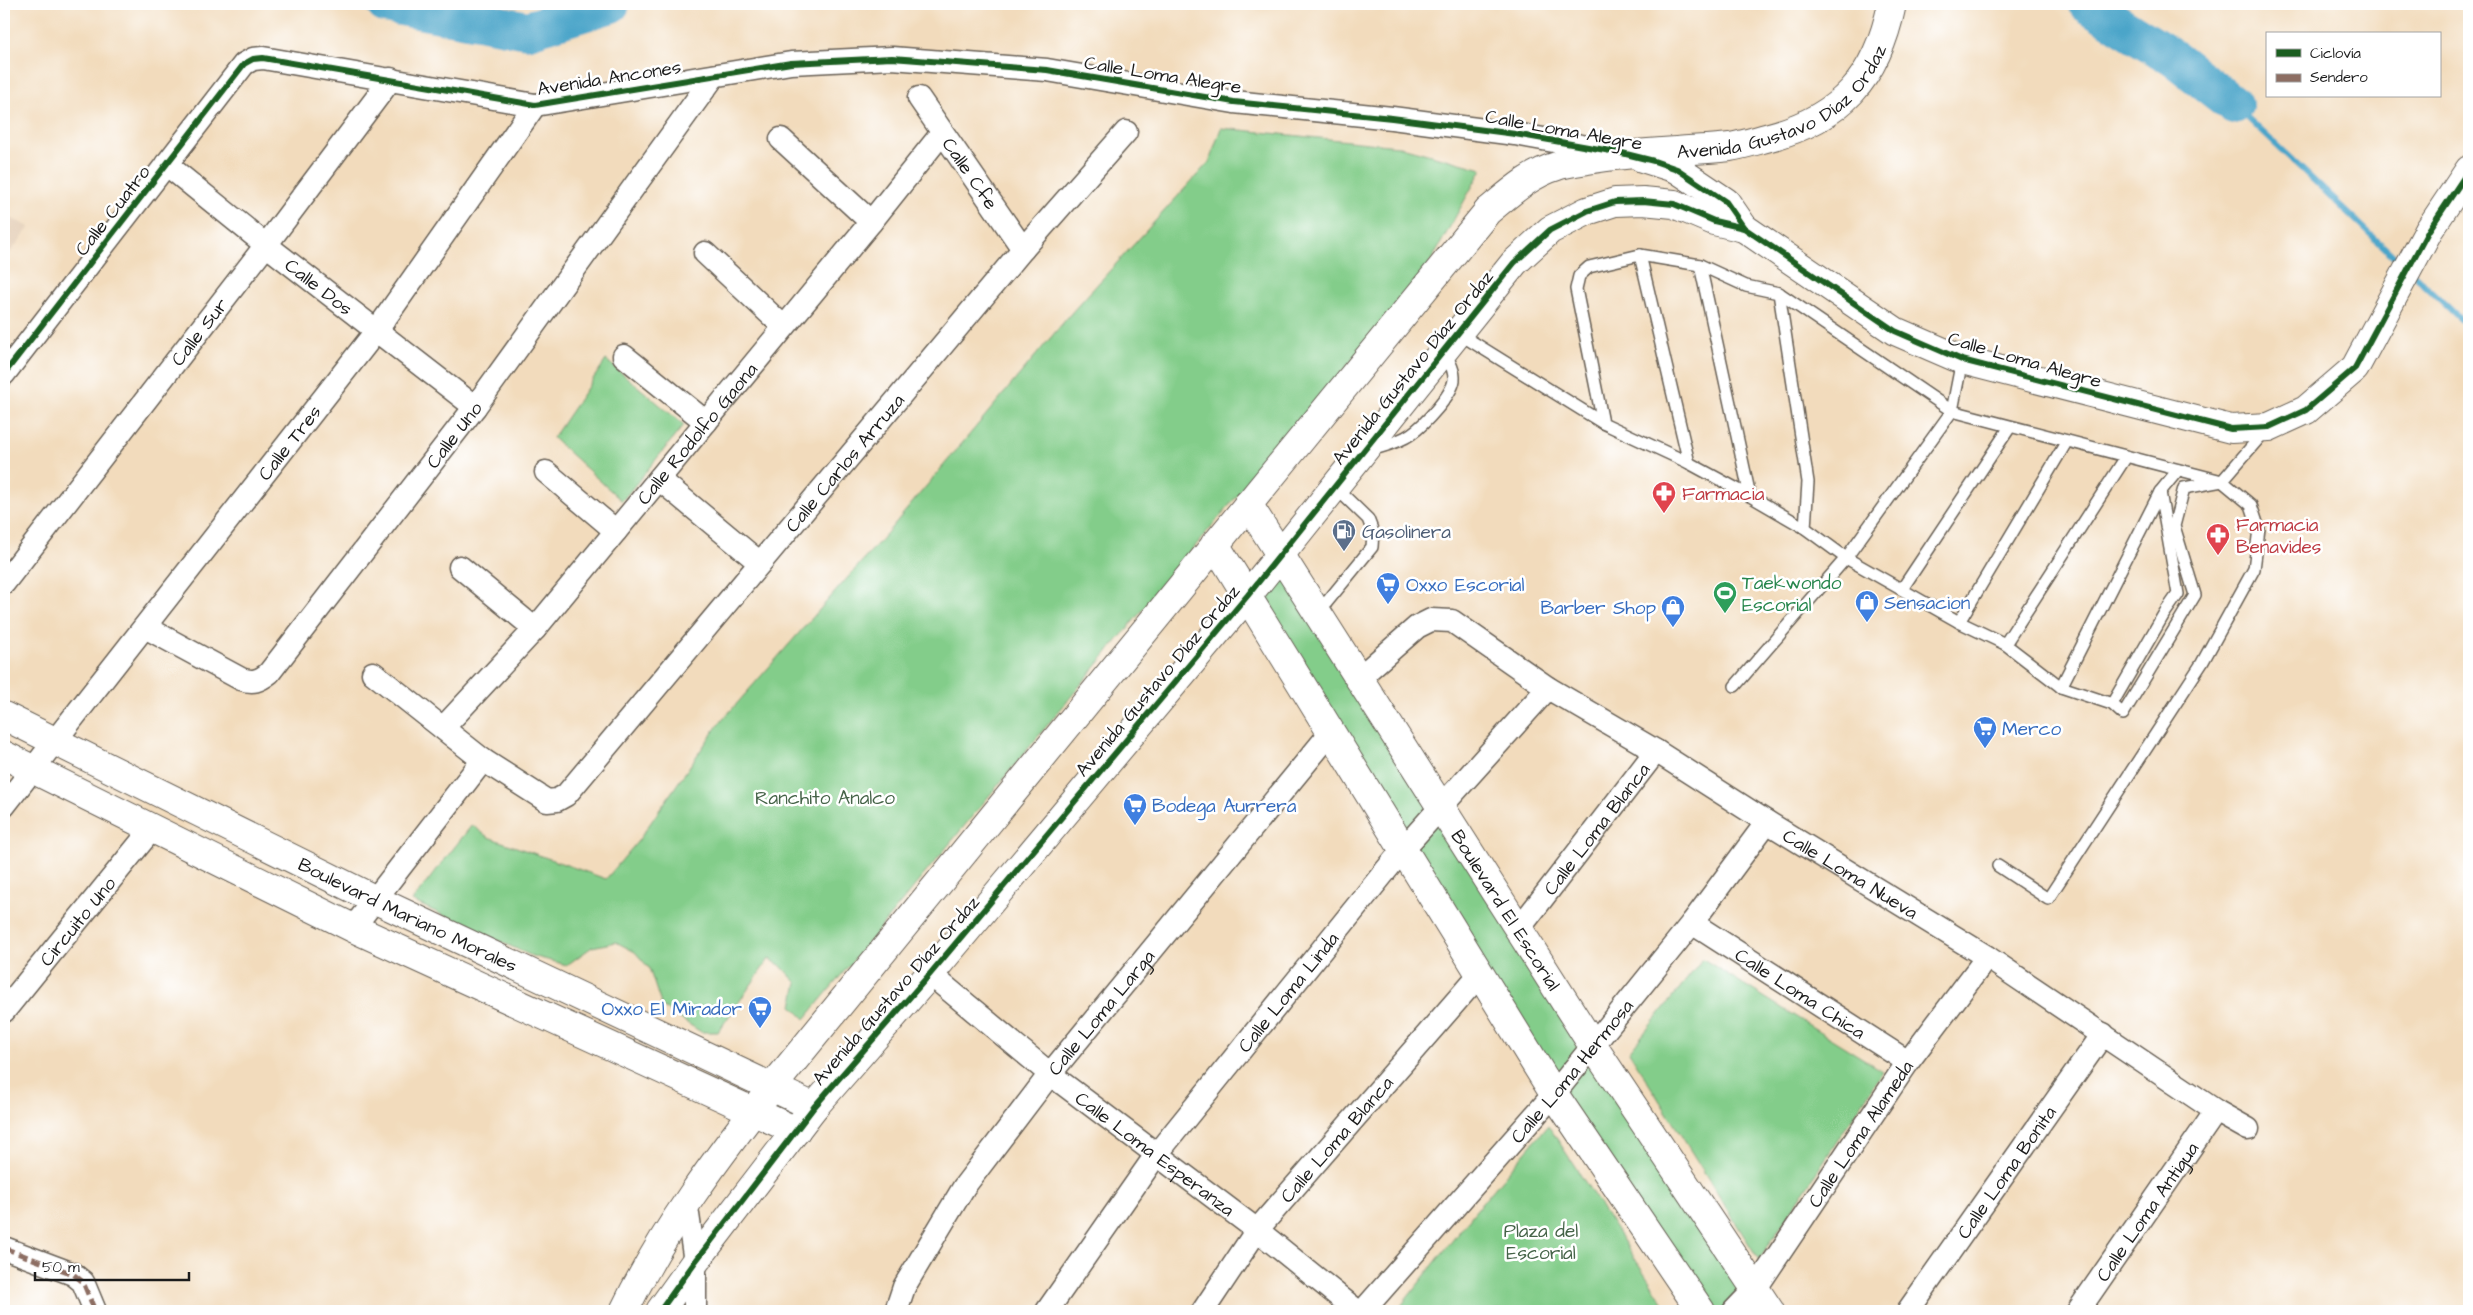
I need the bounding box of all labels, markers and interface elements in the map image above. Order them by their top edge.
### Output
legend [2266,32,2440,98]
street label: Avenida Gustavo Díaz Ordaz [1676,40,1894,166]
text: Ciclovía [2310,43,2361,64]
street label: Calle Loma Alegre [1082,50,1243,102]
street label: Avenida Ancones [535,54,683,103]
text: Sendero [2310,67,2368,88]
street label: Calle Loma Alegre [1483,103,1644,159]
street label: Calle Cfe [935,132,1004,215]
street label: Calle Cuatro [69,160,157,262]
street label: Calle Dos [279,252,358,322]
street label: Avenida Gustavo Díaz Ordaz [1326,264,1501,471]
street label: Calle Sur [165,293,235,372]
street label: Calle Loma Alegre [1944,326,2105,396]
street label: Calle Rodolfo Gaona [631,357,765,511]
street label: Calle Carlos Arruza [779,388,912,539]
street label: Calle Uno [420,396,490,475]
street label: Calle Tres [252,400,328,487]
pharmacy icon: Farmacia [1651,480,1677,514]
place label: Farmacia [1682,481,1765,508]
place label: Farmacia Benavides [2236,512,2321,561]
fuel station icon: Gasolinera [1331,518,1357,552]
place label: Gasolinera [1362,519,1451,546]
pharmacy icon: Farmacia Benavides [2205,522,2231,556]
place label: Taekwondo Escorial [1742,570,1842,619]
supermarket icon: Oxxo Escorial [1375,571,1401,605]
place label: Oxxo Escorial [1406,572,1524,599]
street label: Avenida Gustavo Díaz Ordaz [1070,579,1247,783]
sports icon: Taekwondo Escorial [1712,580,1738,614]
shop icon: Sensacion [1854,589,1880,623]
place label: Sensacion [1884,590,1970,617]
shop icon: Barber Shop [1660,594,1686,628]
place label: Barber Shop [1540,595,1656,622]
supermarket icon: Merco [1972,715,1998,749]
place label: Merco [2002,716,2062,743]
street label: Calle Loma Blanca [1538,758,1657,901]
park label: Ranchito Analco [755,785,895,812]
supermarket icon: Bodega Aurrera [1122,792,1148,826]
place label: Bodega Aurrera [1152,793,1297,821]
street label: Calle Loma Nueva [1777,823,1923,927]
street label: Boulevard El Escorial [1444,825,1566,996]
street label: Boulevard Mariano Morales [293,852,521,980]
street label: Circuito Uno [34,871,123,972]
street label: Avenida Gustavo Díaz Ordaz [806,890,987,1092]
street label: Calle Loma Linda [1232,927,1346,1059]
street label: Calle Loma Chica [1729,942,1870,1046]
street label: Calle Loma Larga [1042,944,1162,1082]
street label: Calle Loma Hermosa [1505,994,1641,1150]
supermarket icon: Oxxo El Mirador [747,995,773,1029]
place label: Oxxo El Mirador [602,996,743,1023]
street label: Calle Loma Alameda [1802,1055,1921,1213]
street label: Calle Loma Blanca [1275,1070,1400,1209]
street label: Calle Loma Esperanza [1069,1086,1240,1224]
street label: Calle Loma Bonita [1951,1101,2063,1245]
street label: Calle Loma Antigua [2090,1137,2206,1288]
park label: Plaza del Escorial [1504,1218,1578,1267]
scale bar [35,1250,189,1282]
text: 50 m [42,1257,80,1278]

